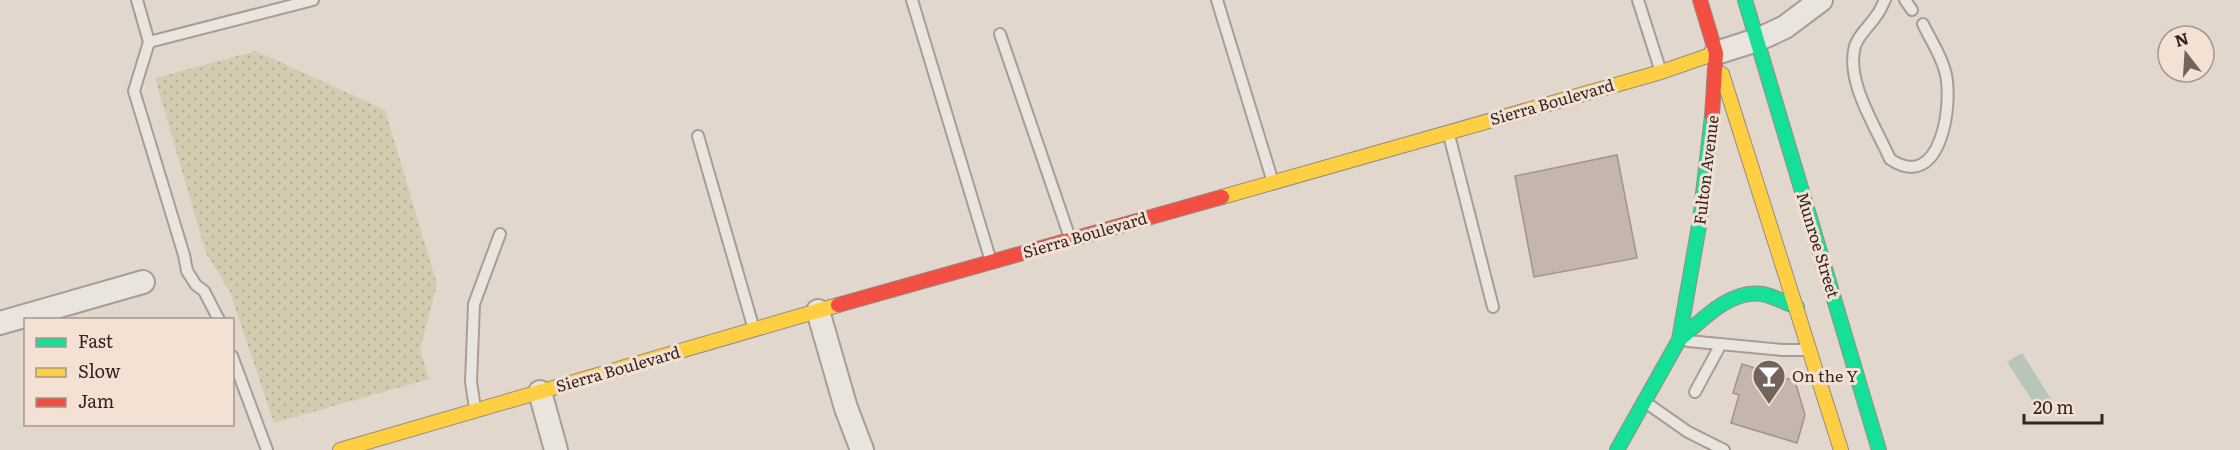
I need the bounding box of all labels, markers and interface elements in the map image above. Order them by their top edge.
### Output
north arrow [2156,24,2216,84]
text: N [2171,25,2191,52]
street label: Sierra Boulevard [1487,72,1617,130]
street label: Fulton Avenue [1686,114,1724,226]
street label: Munroe Street [1791,189,1847,301]
street label: Sierra Boulevard [1020,205,1150,263]
legend [24,318,234,426]
text: Fast [78,327,114,354]
street label: Sierra Boulevard [553,339,683,397]
text: Slow [78,357,121,384]
bar icon: On the Y [1751,358,1787,405]
place label: On the Y [1792,363,1858,387]
text: Jam [78,387,114,414]
scale bar [2024,387,2102,425]
text: 20 m [2033,393,2074,420]

